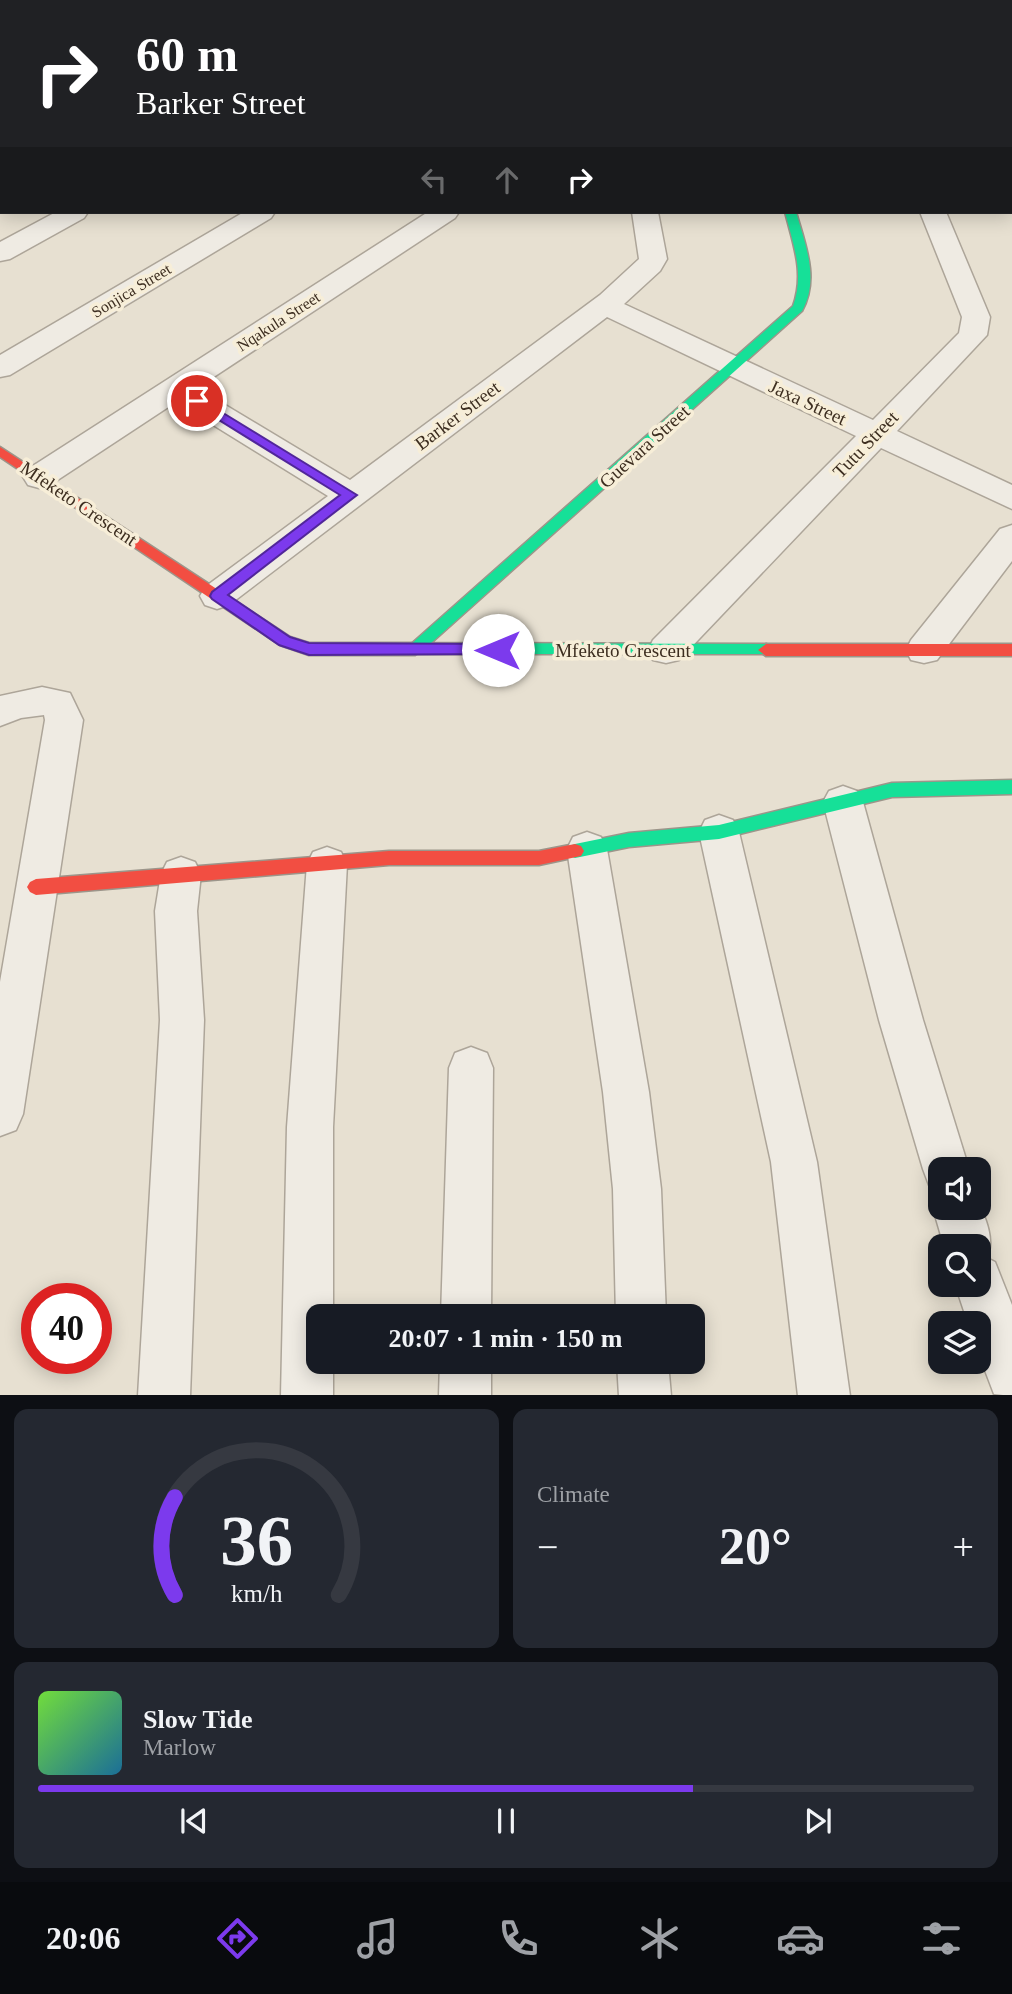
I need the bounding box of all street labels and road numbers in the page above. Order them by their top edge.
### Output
street label: Sonjica Street [89,260,175,322]
street label: Nqakula Street [234,288,324,355]
street label: Jaxa Street [766,375,850,430]
street label: Barker Street [411,376,504,454]
street label: Guevara Street [595,400,694,492]
street label: Tutu Street [829,406,903,482]
street label: Mfeketo Crescent [17,457,141,550]
street label: Mfeketo Crescent [555,640,692,661]

